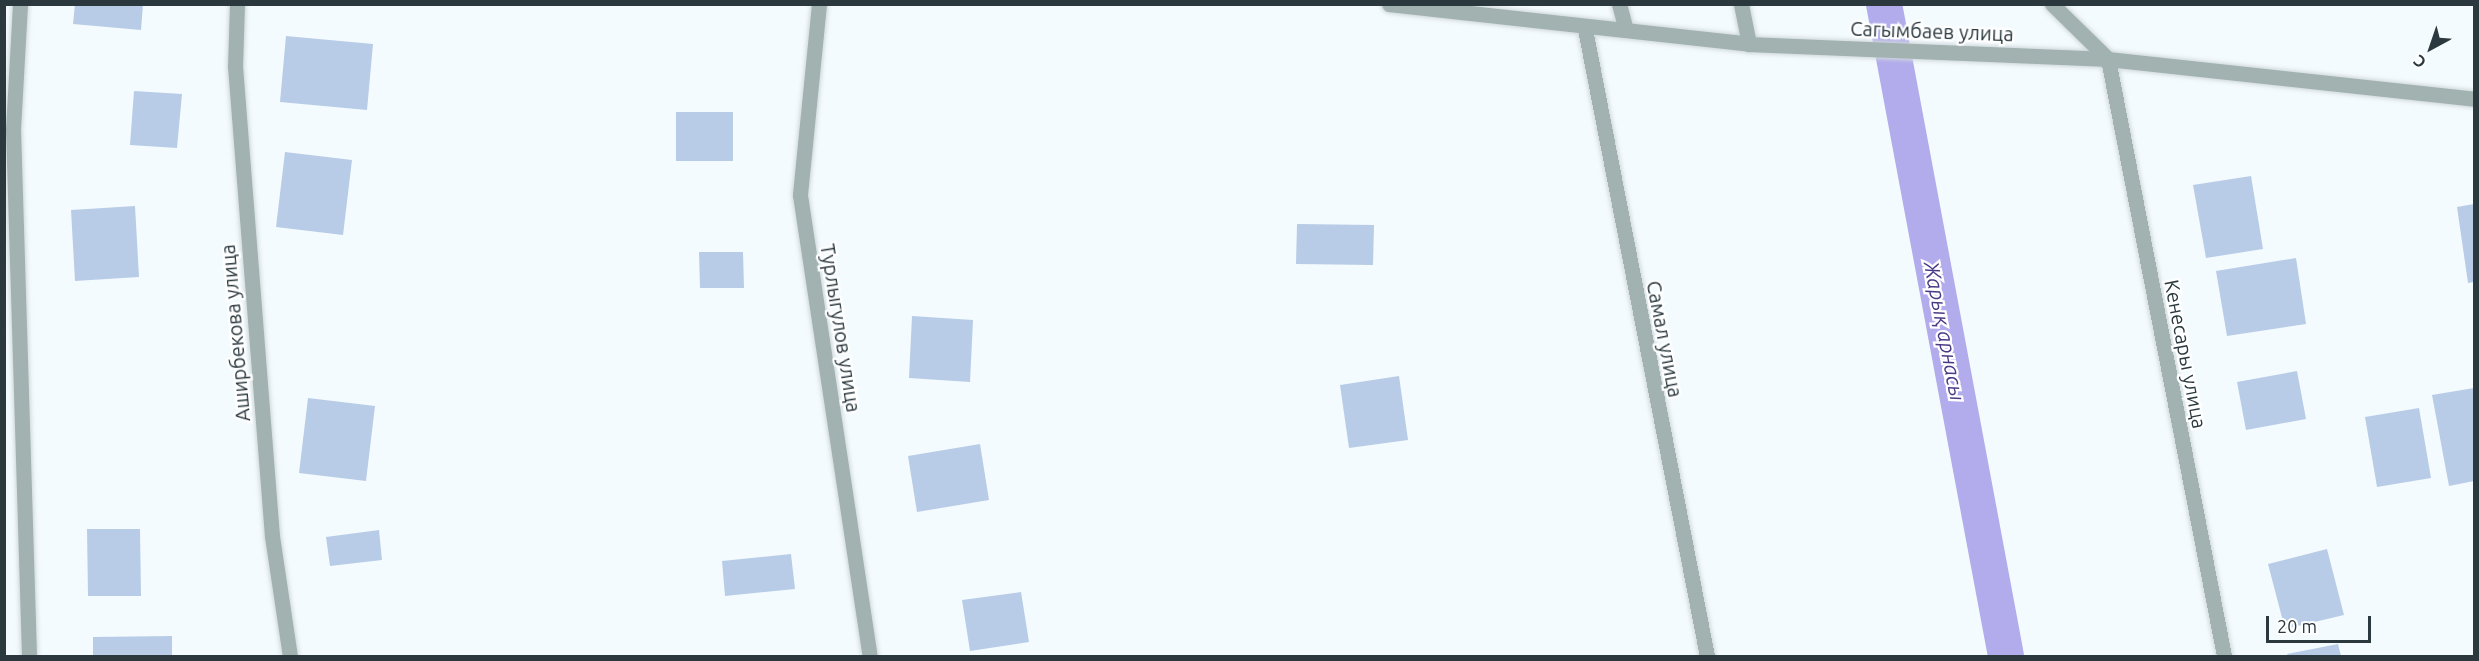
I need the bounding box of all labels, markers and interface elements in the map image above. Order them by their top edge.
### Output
street label: Сагымбаев улица [1850,16,2014,46]
north arrow [2401,18,2461,78]
text: С [2410,52,2429,72]
street label: Турлыгулов улица [816,242,866,414]
street label: Аширбекова улица [215,243,255,423]
water label: Жарық арнасы [1919,259,1971,403]
street label: Кенесары улица [2160,277,2212,431]
street label: Самал улица [1642,279,1688,399]
scale bar [2269,604,2374,642]
text: 20 m [2277,616,2317,636]

